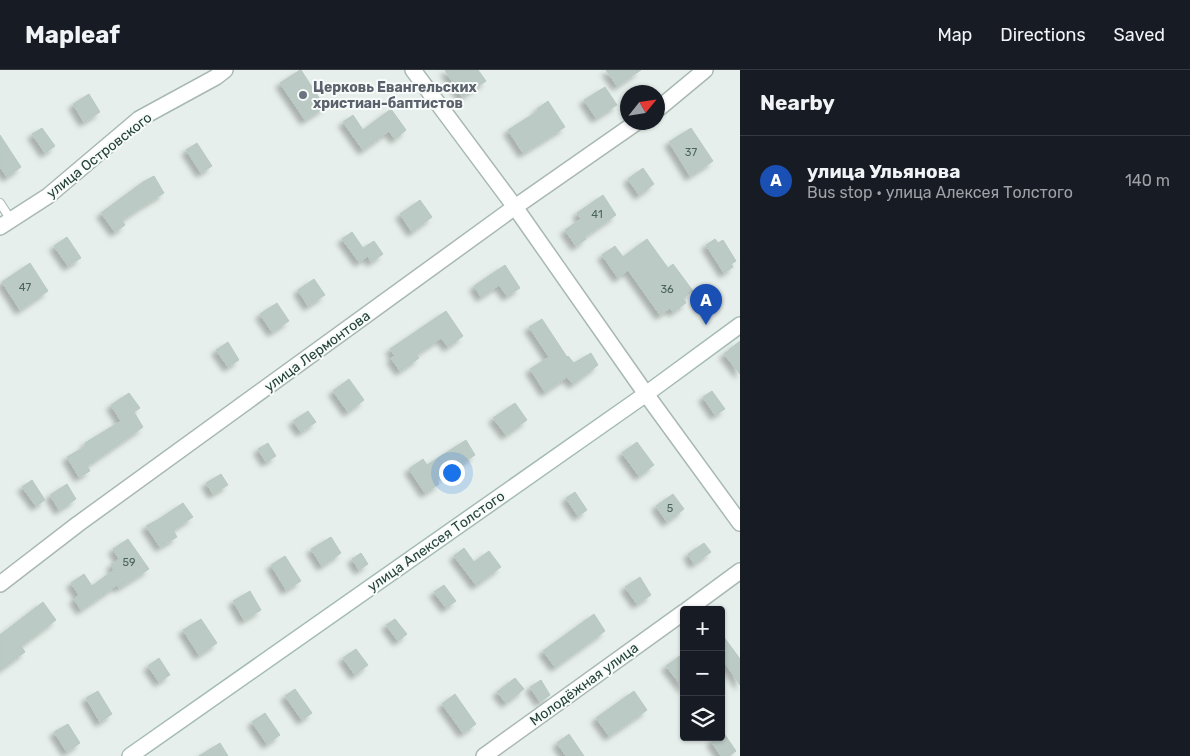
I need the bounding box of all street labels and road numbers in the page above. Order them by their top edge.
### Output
street label: улица Островского [43,109,155,202]
street label: улица Лермонтова [261,307,374,396]
street label: улица Алексея Толстого [364,487,508,595]
street label: Молодёжная улица [527,639,642,730]

